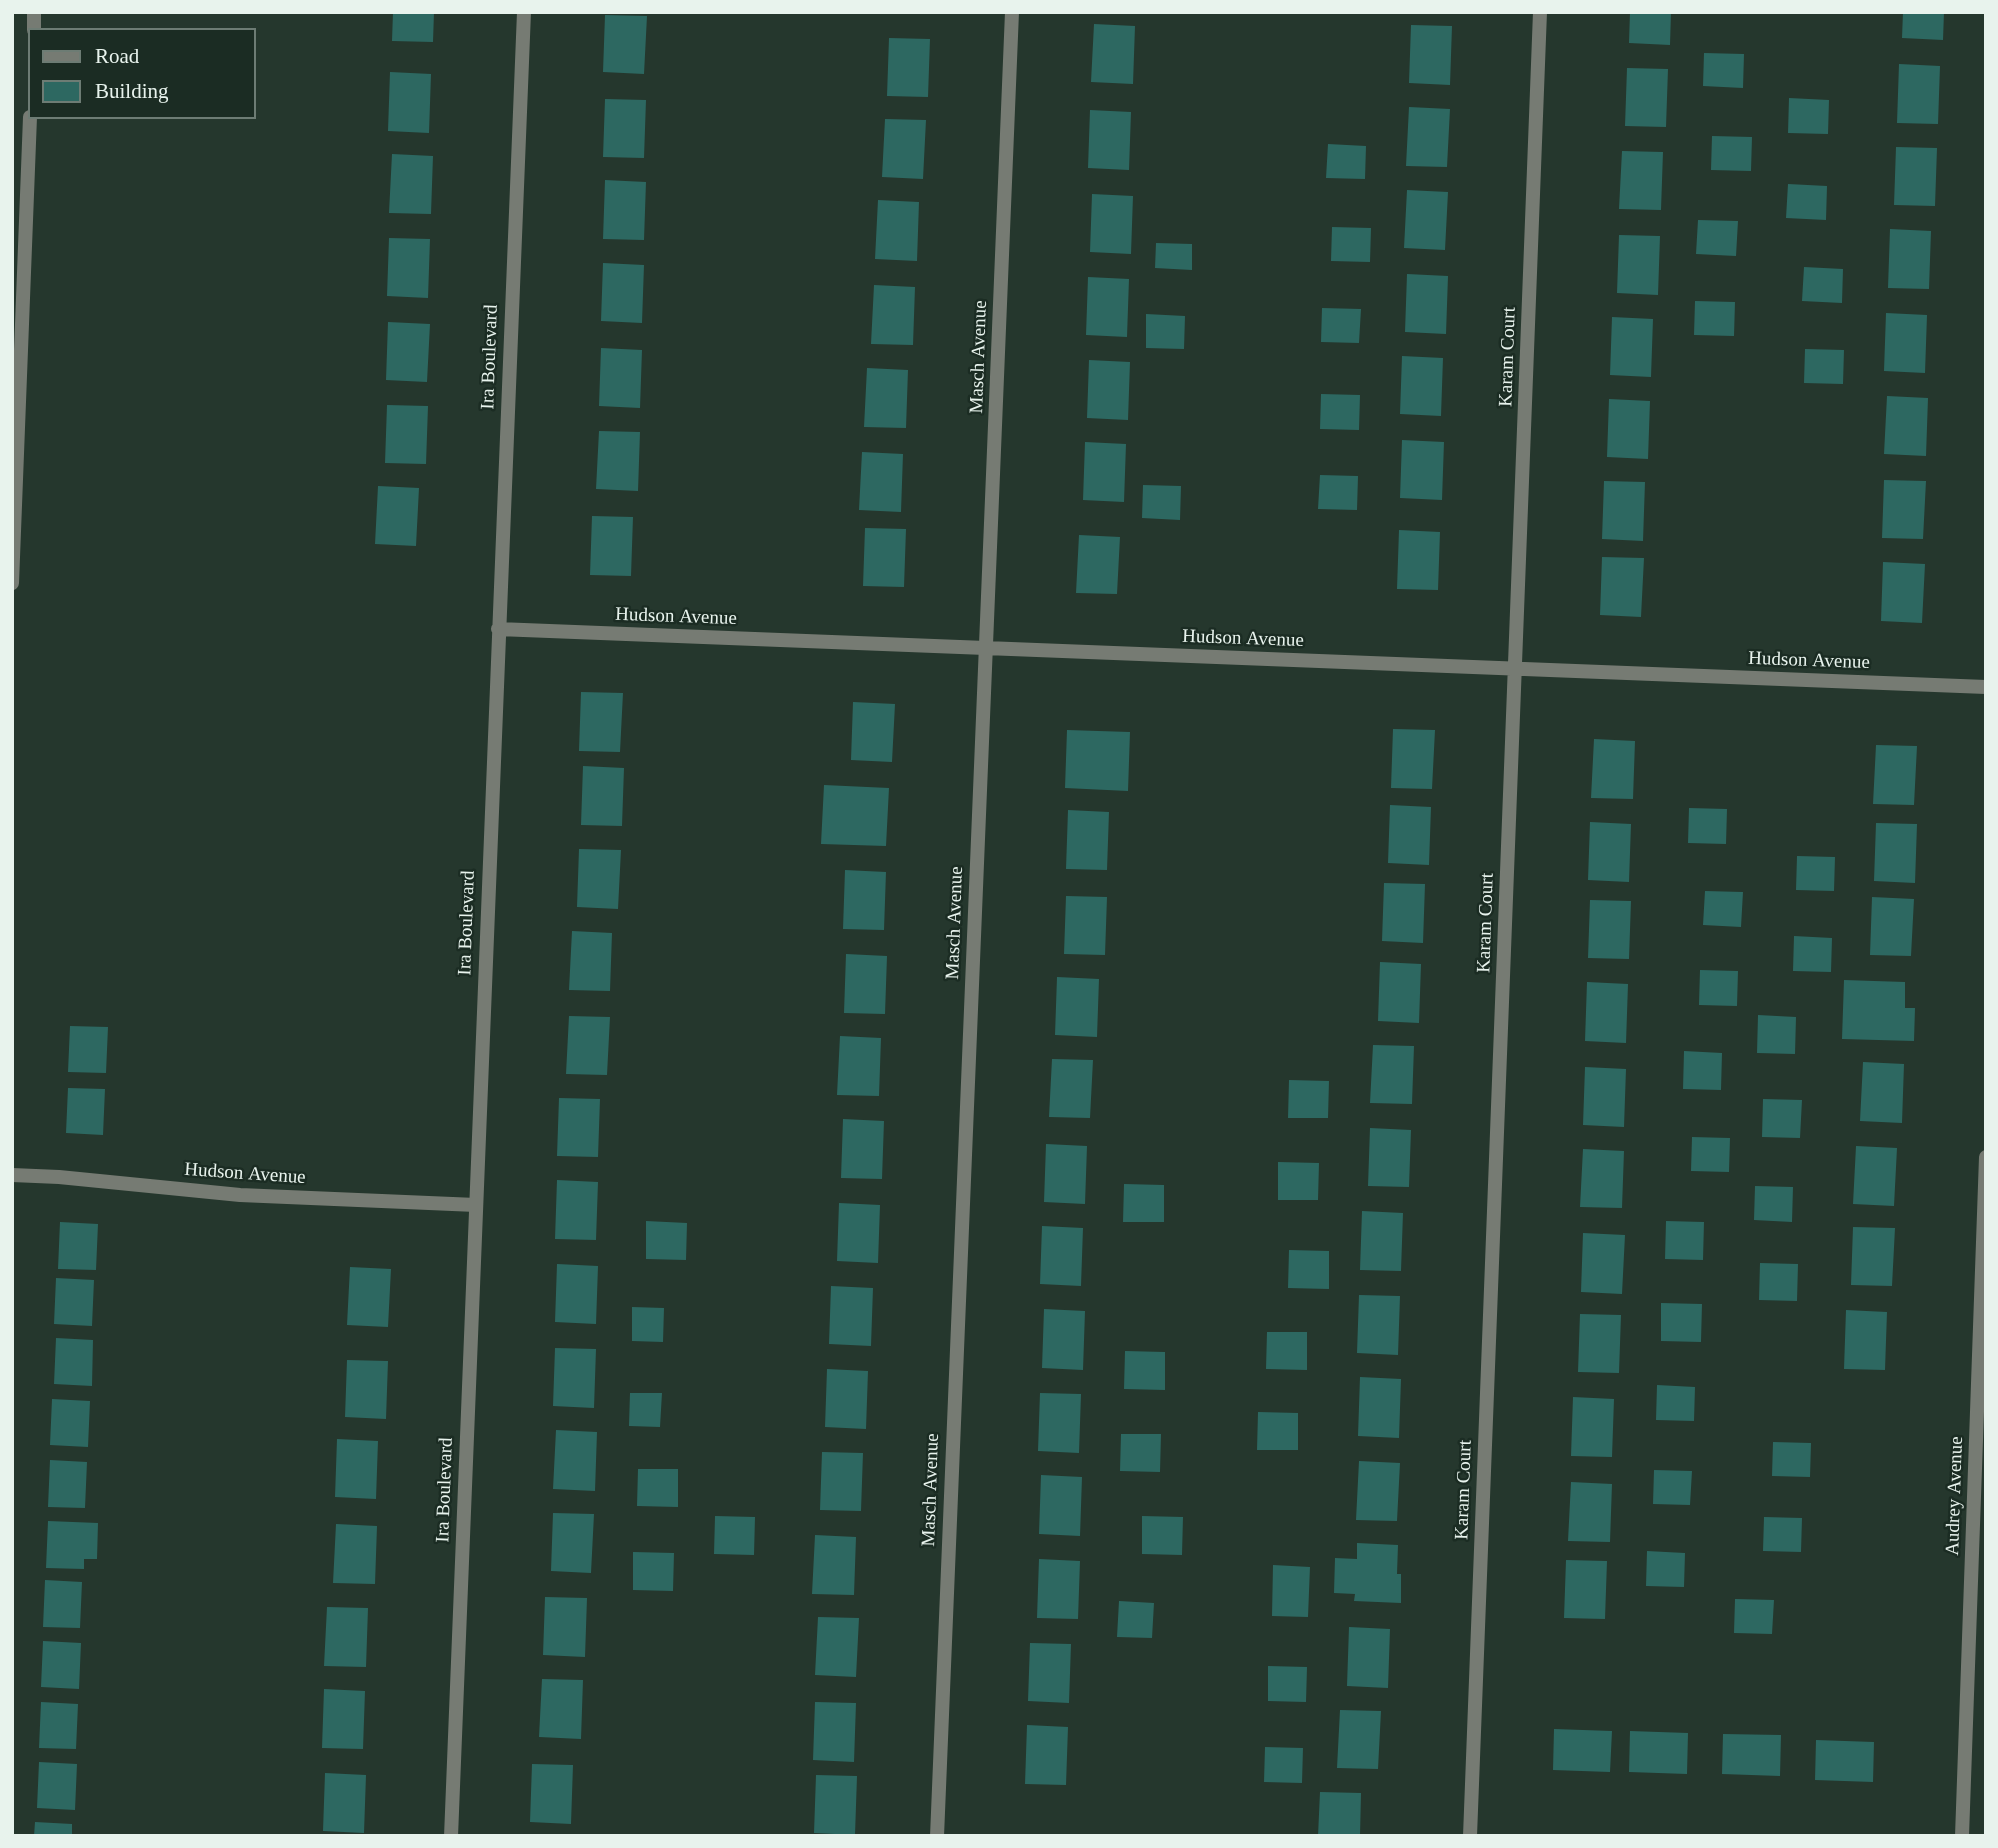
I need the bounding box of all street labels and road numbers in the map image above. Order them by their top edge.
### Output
street label: Masch Avenue [966,300,992,414]
street label: Ira Boulevard [477,304,503,410]
street label: Karam Court [1495,307,1521,407]
street label: Hudson Avenue [615,603,737,631]
street label: Hudson Avenue [1182,625,1304,653]
street label: Hudson Avenue [1748,647,1870,675]
street label: Masch Avenue [942,866,968,980]
street label: Ira Boulevard [454,870,480,976]
street label: Karam Court [1473,873,1499,973]
street label: Hudson Avenue [184,1158,306,1190]
street label: Masch Avenue [918,1433,944,1547]
street label: Audrey Avenue [1942,1436,1968,1556]
street label: Ira Boulevard [432,1437,458,1543]
street label: Karam Court [1451,1440,1477,1540]

